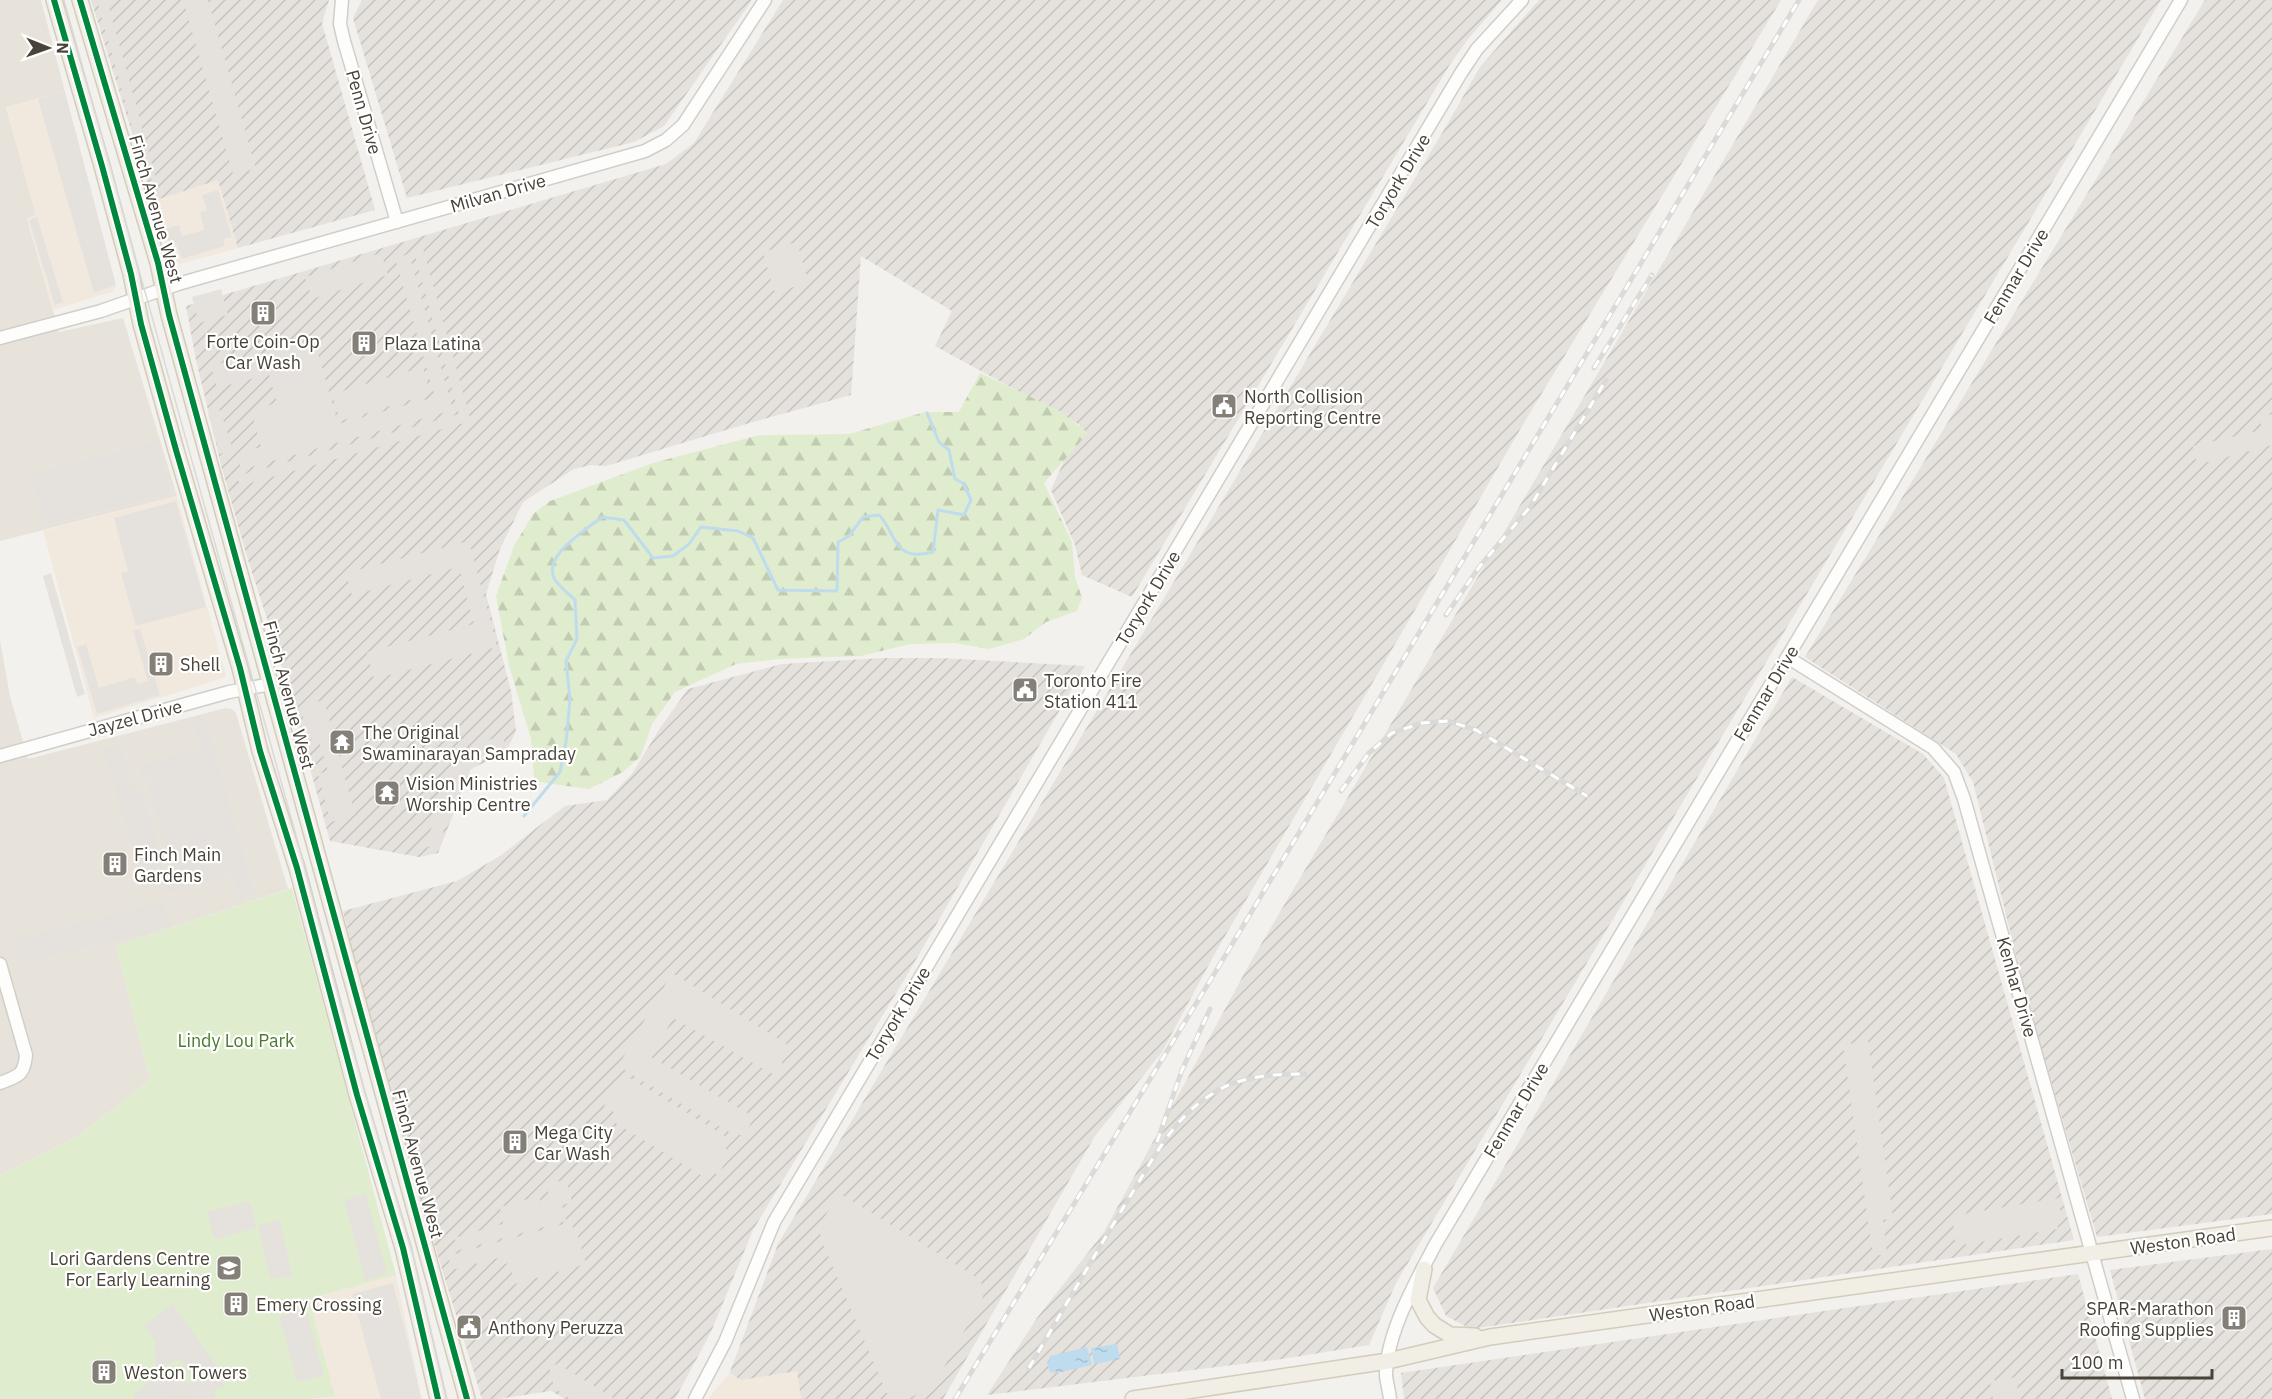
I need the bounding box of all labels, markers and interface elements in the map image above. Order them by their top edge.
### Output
north arrow [18,18,78,78]
text: N [53,42,73,54]
street label: Penn Drive [341,67,387,157]
street label: Toryork Drive [1361,129,1435,233]
street label: Finch Avenue West [124,132,188,286]
street label: Milvan Drive [448,168,549,218]
street label: Fenmar Drive [1978,224,2054,328]
building icon: Forte Coin-Op Car Wash [248,298,278,328]
building icon: Plaza Latina [349,328,379,358]
place label: Forte Coin-Op Car Wash [206,330,320,374]
place label: Plaza Latina [384,332,481,355]
place label: North Collision Reporting Centre [1244,385,1381,429]
public building icon: North Collision Reporting Centre [1209,391,1239,421]
street label: Toryork Drive [1111,546,1185,650]
street label: Finch Avenue West [258,618,320,772]
street label: Fenmar Drive [1728,641,1804,745]
building icon: Shell [146,649,176,679]
place label: Shell [180,653,220,676]
place label: Toronto Fire Station 411 [1044,669,1142,713]
public building icon: Toronto Fire Station 411 [1010,675,1040,705]
street label: Jayzel Drive [85,694,185,742]
place label: The Original Swaminarayan Sampraday [362,721,576,765]
temple icon: The Original Swaminarayan Sampraday [327,727,357,757]
place label: Vision Ministries Worship Centre [406,772,538,816]
temple icon: Vision Ministries Worship Centre [372,778,402,808]
place label: Finch Main Gardens [134,843,221,887]
building icon: Finch Main Gardens [100,849,130,879]
street label: Kenhar Drive [1992,934,2042,1040]
street label: Toryork Drive [861,962,935,1066]
park label: Lindy Lou Park [177,1029,295,1052]
street label: Fenmar Drive [1478,1058,1554,1162]
street label: Finch Avenue West [387,1087,449,1241]
place label: Mega City Car Wash [534,1121,613,1165]
building icon: Mega City Car Wash [500,1127,530,1157]
street label: Weston Road [2129,1222,2237,1260]
place label: Lori Gardens Centre For Early Learning [50,1247,210,1291]
school or university icon: Lori Gardens Centre For Early Learning [214,1253,244,1283]
building icon: Emery Crossing [221,1289,251,1319]
street label: Weston Road [1648,1289,1756,1327]
place label: Emery Crossing [256,1293,382,1316]
place label: SPAR-Marathon Roofing Supplies [2079,1297,2214,1341]
building icon: SPAR-Marathon Roofing Supplies [2219,1303,2249,1333]
public building icon: Anthony Peruzza [454,1312,484,1342]
place label: Anthony Peruzza [488,1316,624,1339]
scale bar [2062,1342,2212,1380]
text: 100 m [2071,1351,2123,1374]
building icon: Weston Towers [89,1357,119,1387]
place label: Weston Towers [124,1361,247,1384]

